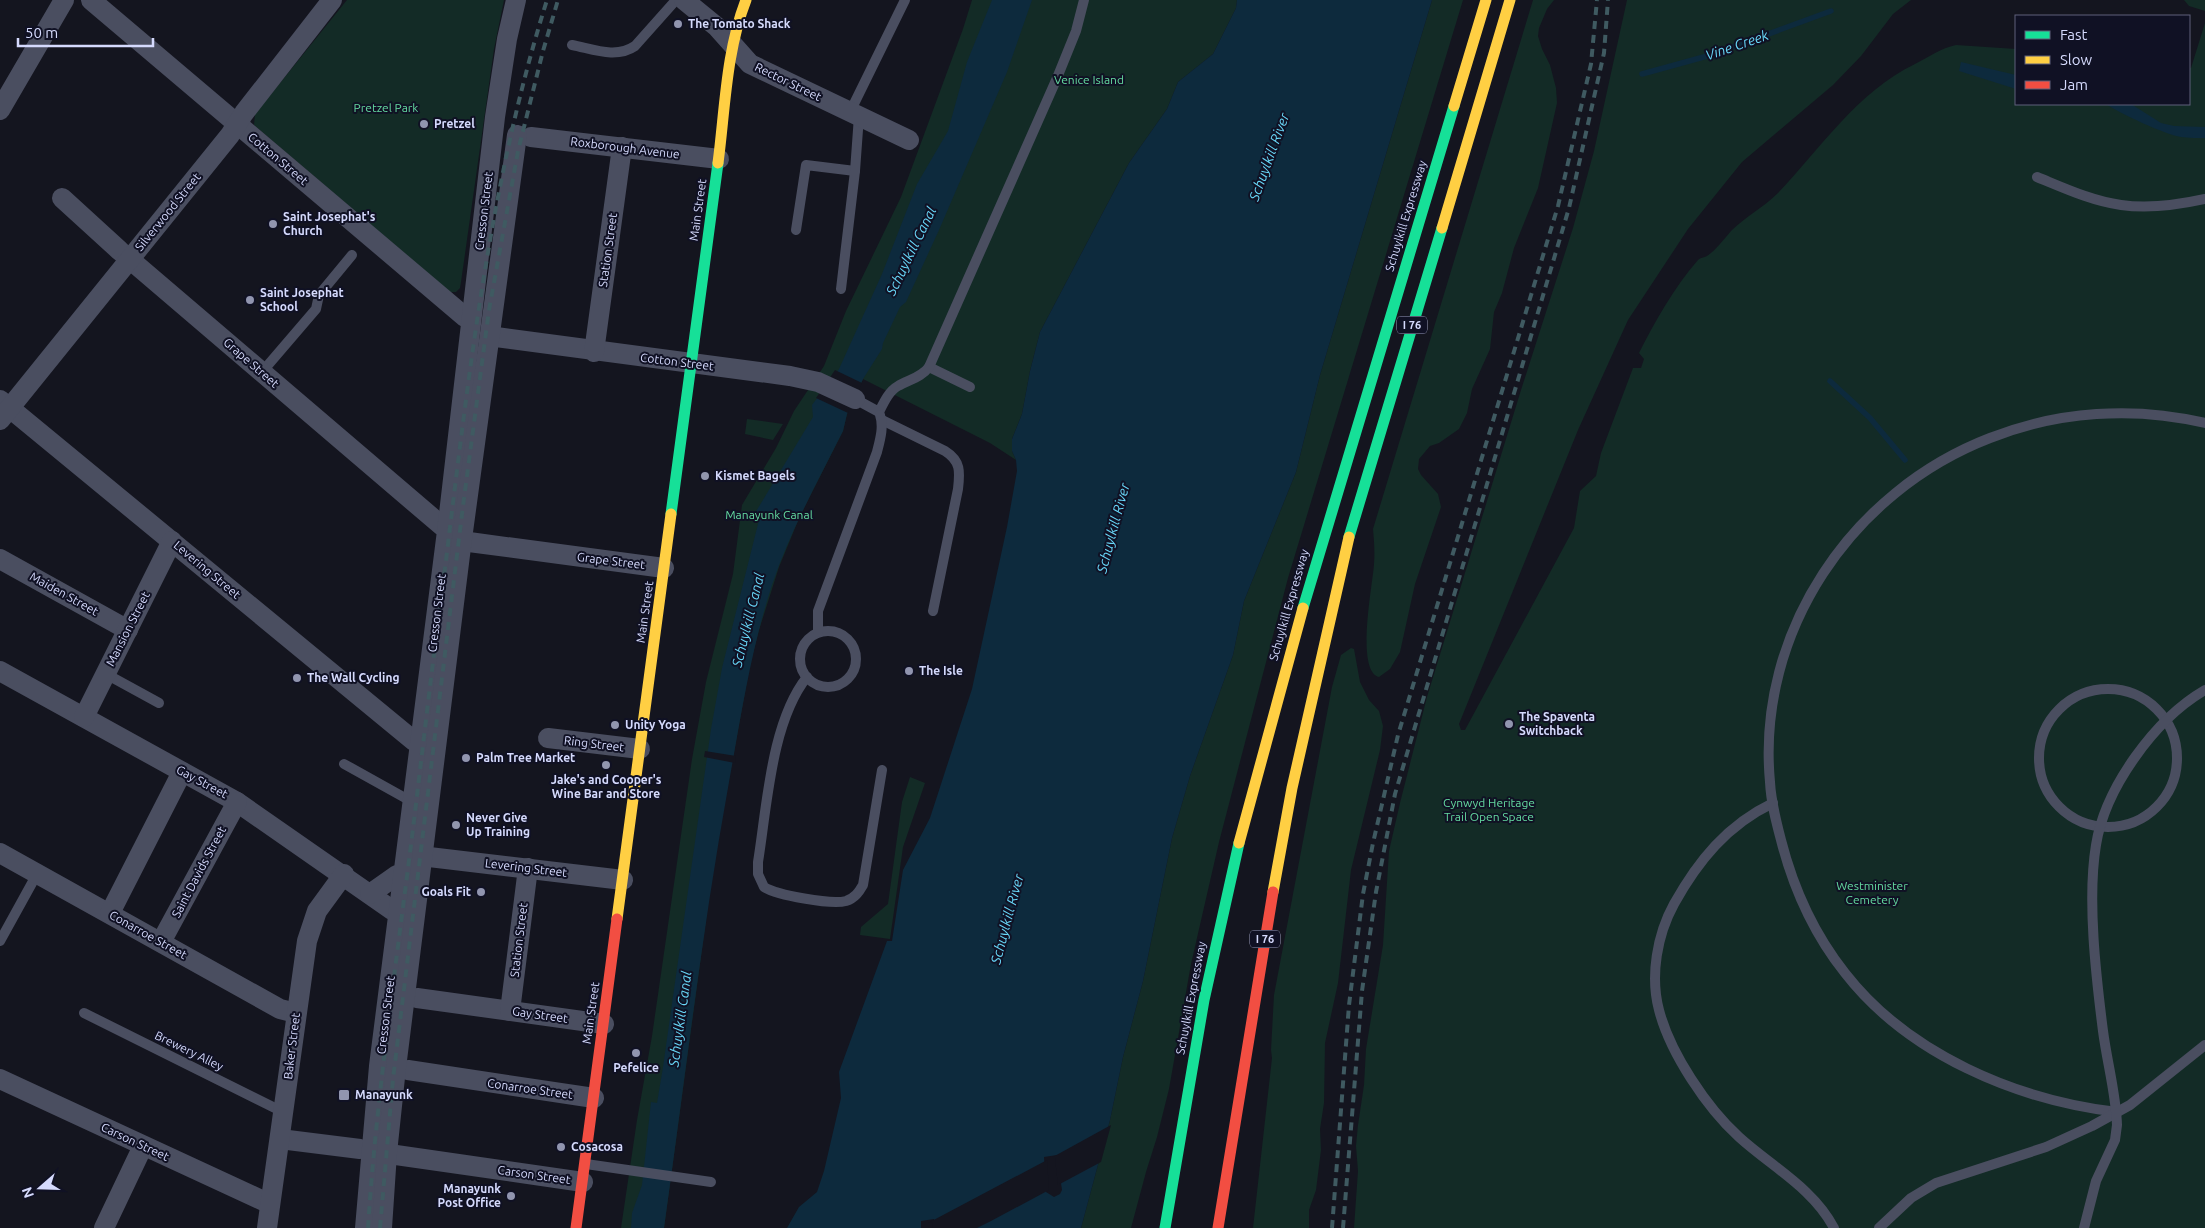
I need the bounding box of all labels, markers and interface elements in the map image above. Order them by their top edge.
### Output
scale bar [18,15,152,47]
legend [2015,15,2190,105]
place label: The Tomato Shack [688,17,791,30]
marker: The Tomato Shack [672,18,684,30]
text: 50 m [25,24,58,41]
water label: Vine Creek [1703,26,1771,63]
text: Fast [2060,26,2088,43]
text: Slow [2060,51,2093,68]
street label: Rector Street [753,60,824,103]
park label: Venice Island [1054,73,1124,86]
text: Jam [2060,76,2088,93]
park label: Pretzel Park [354,101,418,114]
water label: Schuylkill River [1245,110,1293,204]
place label: Pretzel [434,117,475,130]
marker: Pretzel [418,118,430,130]
street label: Cotton Street [246,130,311,188]
street label: Roxborough Avenue [570,134,680,161]
street label: Schuylkill Expressway [1382,159,1429,273]
street label: Silverwood Street [132,170,203,253]
street label: Cresson Street [472,171,495,251]
street label: Main Street [687,178,708,242]
water label: Schuylkill Canal [882,204,939,299]
place label: Saint Josephat's Church [283,210,376,237]
street label: Station Street [596,212,619,288]
marker: Saint Josephat's Church [267,218,279,230]
place label: Saint Josephat School [260,286,344,313]
marker: Saint Josephat School [244,294,256,306]
road number: I 76 [1397,316,1427,334]
street label: Grape Street [221,335,282,390]
street label: Cotton Street [640,351,715,372]
place label: Kismet Bagels [715,469,795,482]
marker: Kismet Bagels [699,470,711,482]
water label: Schuylkill River [1093,481,1133,576]
park label: Manayunk Canal [725,508,813,521]
street label: Levering Street [171,538,243,601]
street label: Schuylkill Expressway [1266,547,1311,662]
street label: Grape Street [576,550,646,571]
street label: Maiden Street [28,569,101,618]
water label: Schuylkill Canal [728,571,767,670]
street label: Cresson Street [425,573,448,653]
street label: Main Street [634,580,655,644]
street label: Mansion Street [103,589,152,668]
place label: The Isle [919,664,963,677]
marker: The Isle [903,665,915,677]
place label: The Wall Cycling [307,671,399,684]
marker: The Wall Cycling [291,672,303,684]
place label: The Spaventa Switchback [1519,710,1595,737]
place label: Unity Yoga [625,718,686,731]
marker: The Spaventa Switchback [1503,718,1515,730]
marker: Unity Yoga [609,719,621,731]
street label: Ring Street [563,733,625,754]
place label: Palm Tree Market [476,751,575,764]
marker: Palm Tree Market [460,752,472,764]
marker: Jake's and Cooper's Wine Bar and Store [600,759,612,771]
street label: Gay Street [174,763,230,801]
place label: Jake's and Cooper's Wine Bar and Store [551,773,662,800]
park label: Cynwyd Heritage Trail Open Space [1443,796,1535,823]
place label: Never Give Up Training [466,811,530,838]
marker: Never Give Up Training [450,819,462,831]
street label: Saint Davids Street [169,824,228,920]
street label: Levering Street [484,856,568,879]
water label: Schuylkill River [987,872,1027,967]
park label: Westminister Cemetery [1836,879,1908,906]
place label: Goals Fit [422,885,471,898]
marker: Goals Fit [475,886,487,898]
street label: Station Street [507,902,530,978]
street label: Conarroe Street [107,908,189,961]
road number: I 76 [1250,931,1280,948]
street label: Schuylkill Expressway [1173,940,1208,1056]
water label: Schuylkill Canal [665,970,695,1069]
street label: Cresson Street [374,975,397,1055]
street label: Main Street [580,981,601,1045]
street label: Gay Street [511,1004,569,1025]
street label: Baker Street [281,1012,302,1080]
street label: Brewery Alley [153,1028,226,1073]
marker: Pefelice [630,1047,642,1059]
place label: Pefelice [613,1061,659,1074]
street label: Conarroe Street [486,1076,574,1101]
marker: Manayunk [337,1088,351,1102]
place label: Manayunk [355,1088,413,1101]
street label: Carson Street [99,1120,171,1163]
place label: Cosacosa [571,1140,623,1153]
marker: Cosacosa [555,1141,567,1153]
north arrow [15,1163,65,1213]
street label: Carson Street [497,1163,572,1186]
place label: Manayunk Post Office [437,1182,501,1209]
text: N [18,1185,37,1200]
marker: Manayunk Post Office [505,1190,517,1202]

